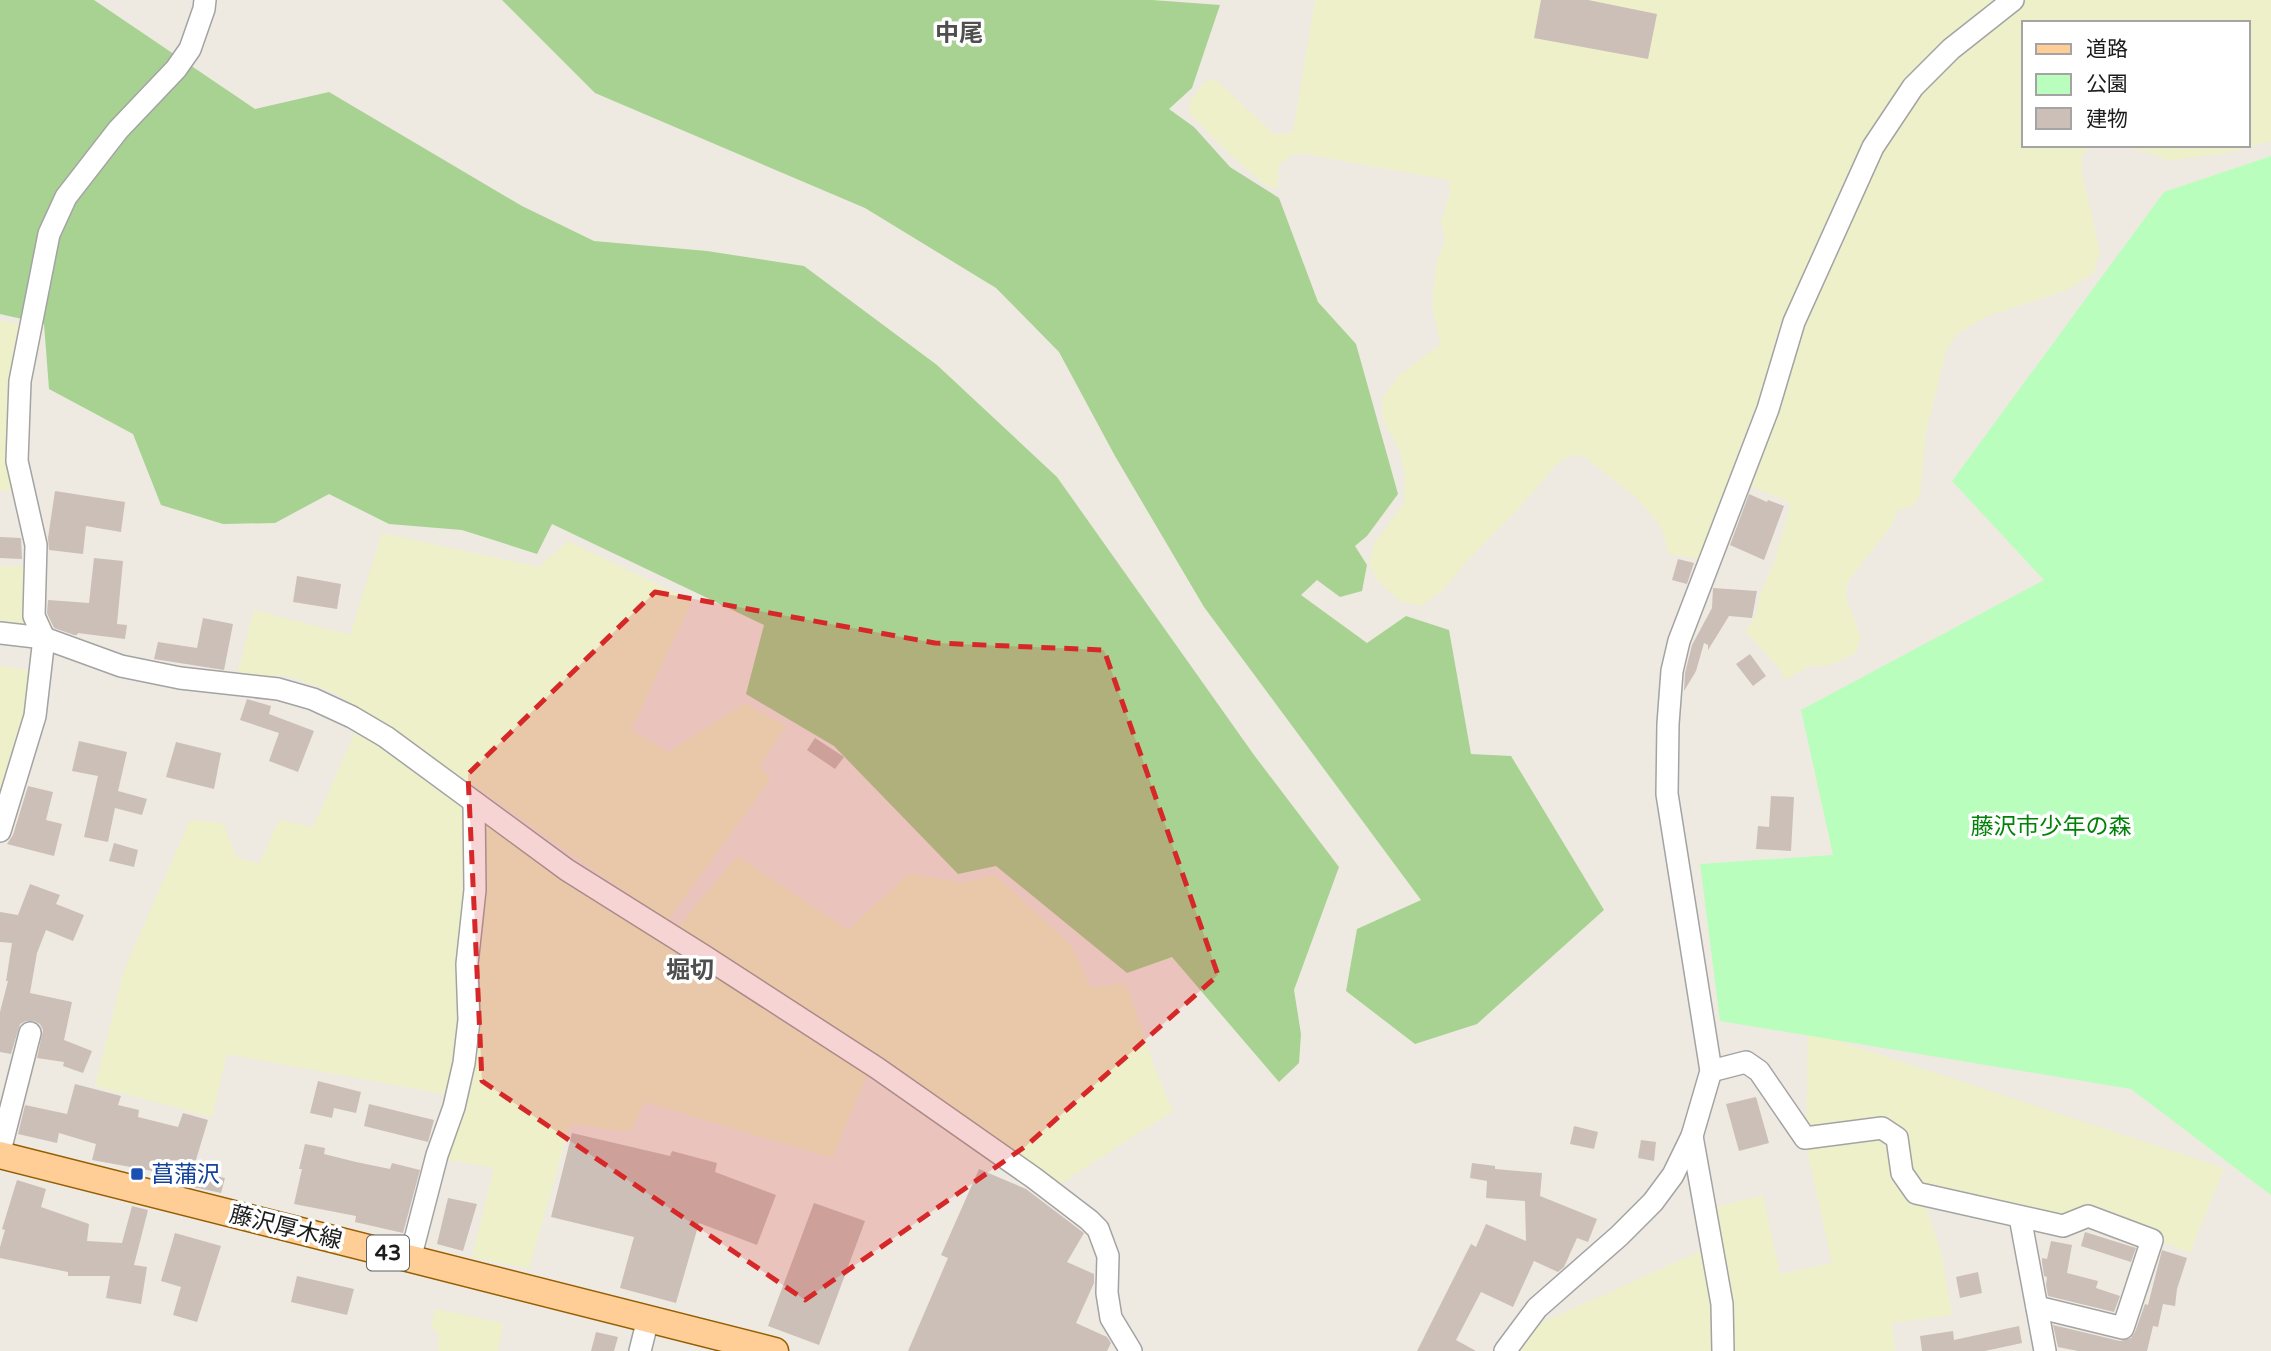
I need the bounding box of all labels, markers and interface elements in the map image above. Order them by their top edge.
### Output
district label: 中尾 [935,19,983,48]
legend [2022,21,2250,147]
text: 道路 [2086,37,2128,62]
text: 公園 [2086,72,2128,97]
text: 建物 [2086,107,2128,132]
park label: 藤沢市少年の森 [1971,813,2132,841]
district label: 堀切 [666,956,714,985]
place label: 菖蒲沢 [151,1161,220,1189]
marker: 菖蒲沢 [129,1166,145,1182]
street label: 藤沢厚木線 [227,1200,345,1255]
road number: 43 [367,1236,409,1270]

